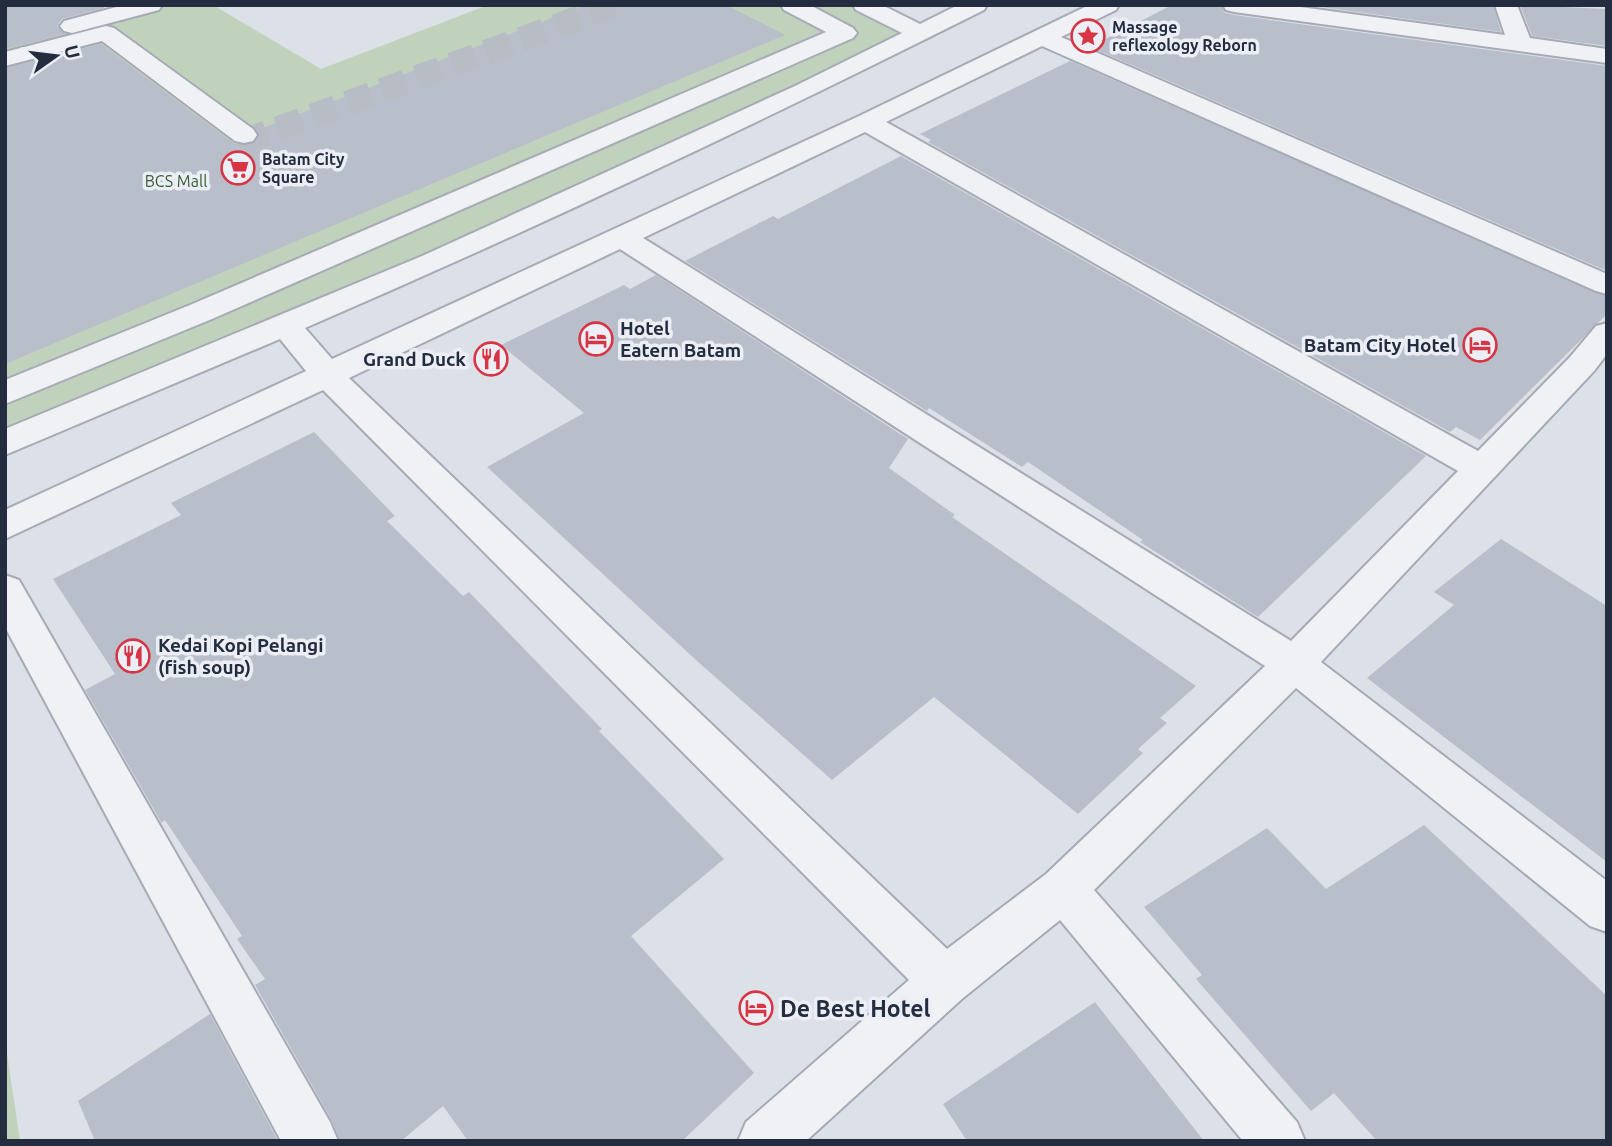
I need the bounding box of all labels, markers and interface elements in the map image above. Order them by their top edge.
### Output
place icon: Massage reflexology Reborn [1069,17,1107,55]
place label: Massage reflexology Reborn [1112,18,1257,54]
north arrow [21,21,91,91]
text: U [60,43,85,61]
supermarket icon: Batam City Square [219,149,257,187]
place label: Batam City Square [262,150,345,186]
park label: BCS Mall [145,172,207,190]
place label: Hotel Eatern Batam [620,317,741,361]
hotel icon: Hotel Eatern Batam [577,320,615,358]
hotel icon: Batam City Hotel [1461,326,1499,364]
place label: Batam City Hotel [1304,334,1456,356]
restaurant icon: Grand Duck [472,340,510,378]
place label: Grand Duck [363,348,466,370]
place label: Kedai Kopi Pelangi (fish soup) [158,634,324,678]
restaurant icon: Kedai Kopi Pelangi (fish soup) [114,637,152,675]
hotel icon: De Best Hotel [737,989,775,1027]
place label: De Best Hotel [780,996,931,1021]

